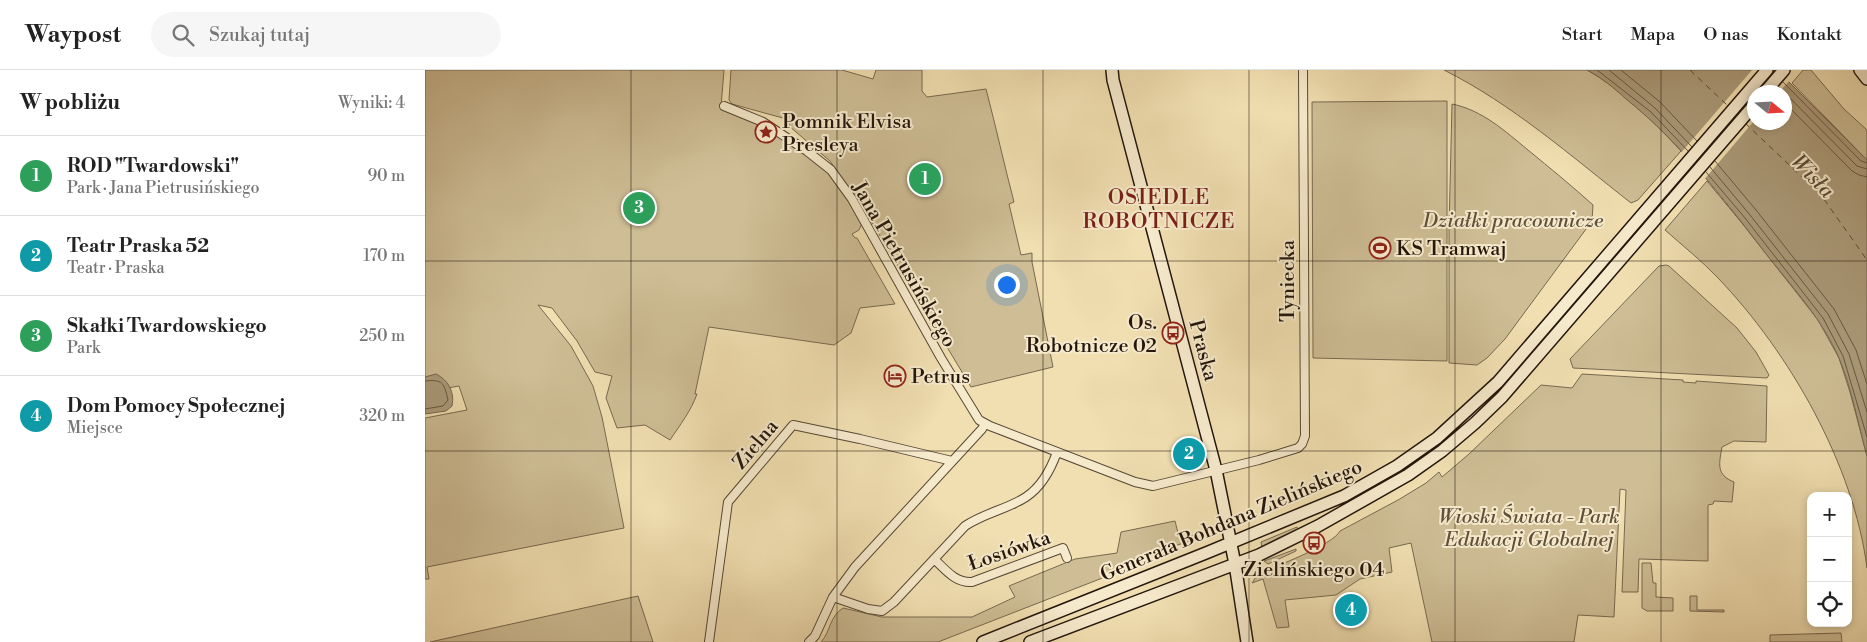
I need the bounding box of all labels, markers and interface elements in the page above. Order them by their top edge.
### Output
search box [151,12,501,57]
text: Waypost [25,20,121,50]
icon: search [169,21,197,49]
text: Szukaj tutaj [209,23,310,47]
text: Start [1562,23,1603,46]
text: Mapa [1631,23,1675,46]
text: O nas [1703,23,1749,46]
text: Kontakt [1777,23,1842,46]
north arrow [1747,85,1792,130]
text: W pobliżu [20,90,120,116]
text: Wyniki: 4 [338,93,405,113]
place label: Pomnik Elvisa Presleya [782,110,912,158]
place icon: Pomnik Elvisa Presleya [754,120,778,144]
water label: Wisła [1785,149,1840,204]
text: ROD "Twardowski" [67,154,239,178]
pin: 1 [909,160,941,198]
text: 1 [32,166,40,186]
text: 90 m [367,166,405,186]
street label: Jana Pietrusińskiego [845,176,961,352]
text: Park · Jana Pietrusińskiego [67,178,260,198]
district label: OSIEDLE ROBOTNICZE [1083,185,1235,235]
pin: 3 [623,189,655,227]
park label: Działki pracownicze [1422,209,1604,234]
text: Teatr Praska 52 [67,234,209,258]
sports icon: KS Tramwaj [1368,236,1392,260]
place label: KS Tramwaj [1396,237,1507,262]
street label: Tyniecka [1276,239,1301,322]
text: 2 [31,246,41,266]
text: 170 m [363,246,405,266]
text: Teatr · Praska [67,258,165,278]
your location [994,272,1020,298]
place label: Os. Robotnicze 02 [1026,311,1157,359]
text: Skałki Twardowskiego [67,314,267,338]
street label: Praska [1182,317,1223,385]
bus stop icon: Os. Robotnicze 02 [1161,321,1185,345]
text: 3 [31,326,41,346]
text: 250 m [359,326,405,346]
text: Park [67,338,100,358]
hotel icon: Petrus [883,364,907,388]
place label: Petrus [911,365,970,390]
text: Dom Pomocy Społecznej [67,394,285,418]
text: 4 [31,406,41,426]
text: 320 m [359,406,405,426]
street label: Zielna [728,414,785,475]
text: Miejsce [67,418,123,438]
pin: 2 [1173,435,1205,473]
street label: Generała Bohdana Zielińskiego [1097,455,1366,588]
map controls [1807,492,1852,627]
button: + [1807,492,1852,537]
park label: Wioski Świata - Park Edukacji Globalnej [1439,503,1620,553]
street label: Łosiówka [965,525,1055,577]
bus stop icon: Zielińskiego 04 [1302,531,1326,555]
button: − [1807,537,1852,582]
place label: Zielińskiego 04 [1244,558,1385,583]
button: locate [1807,582,1852,627]
pin: 4 [1335,591,1367,629]

